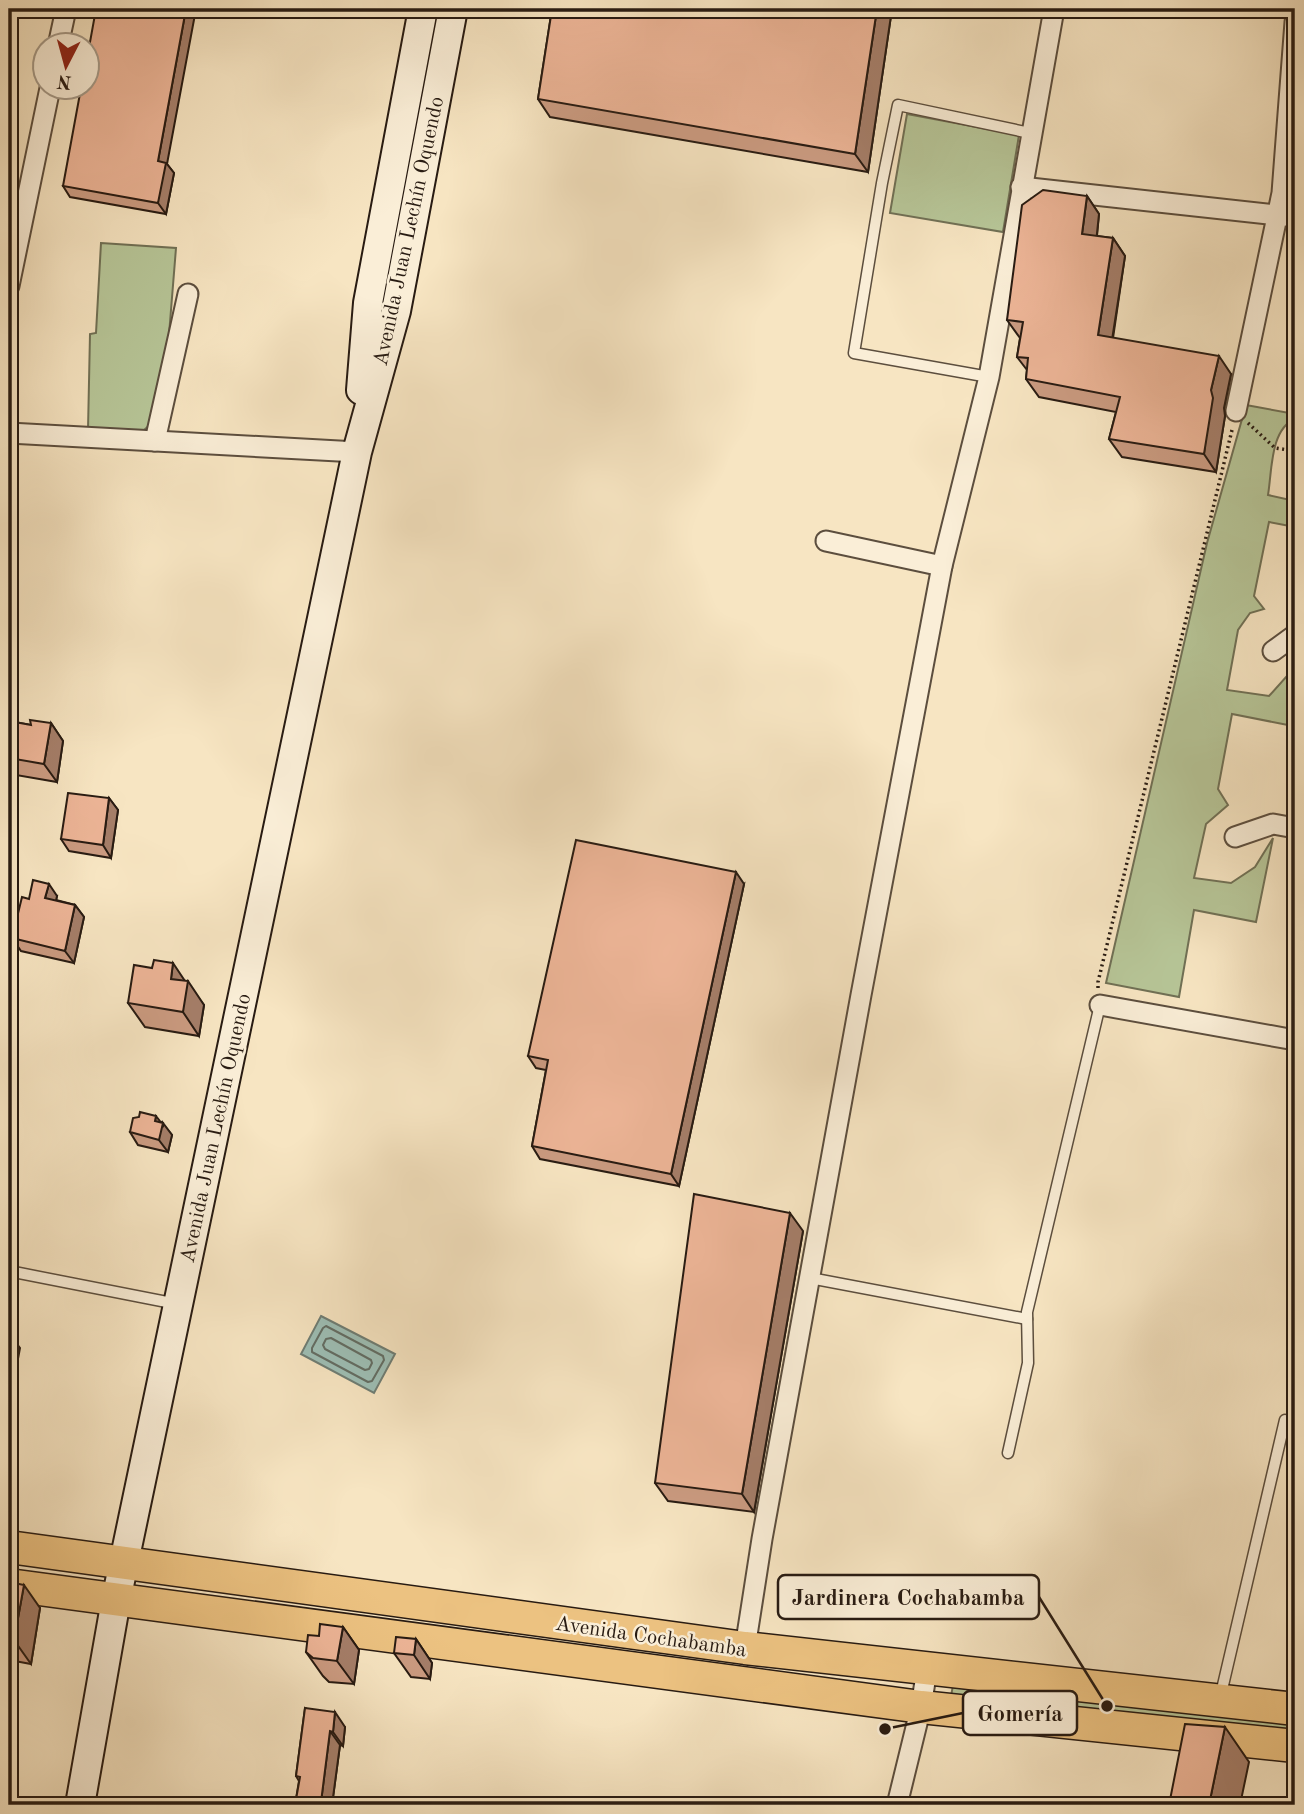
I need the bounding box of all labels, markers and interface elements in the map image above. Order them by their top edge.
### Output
north arrow [32,32,102,102]
text: N [56,70,73,91]
street label: Avenida Juan Lechín Oquendo [371,95,448,368]
street label: Avenida Juan Lechín Oquendo [178,992,255,1265]
callout: Jardinera Cochabamba [778,1575,1039,1619]
text: Jardinera Cochabamba [791,1587,1025,1610]
street label: Avenida Cochabamba [554,1614,748,1661]
callout: Gomería [963,1691,1077,1735]
text: Gomería [977,1703,1063,1726]

